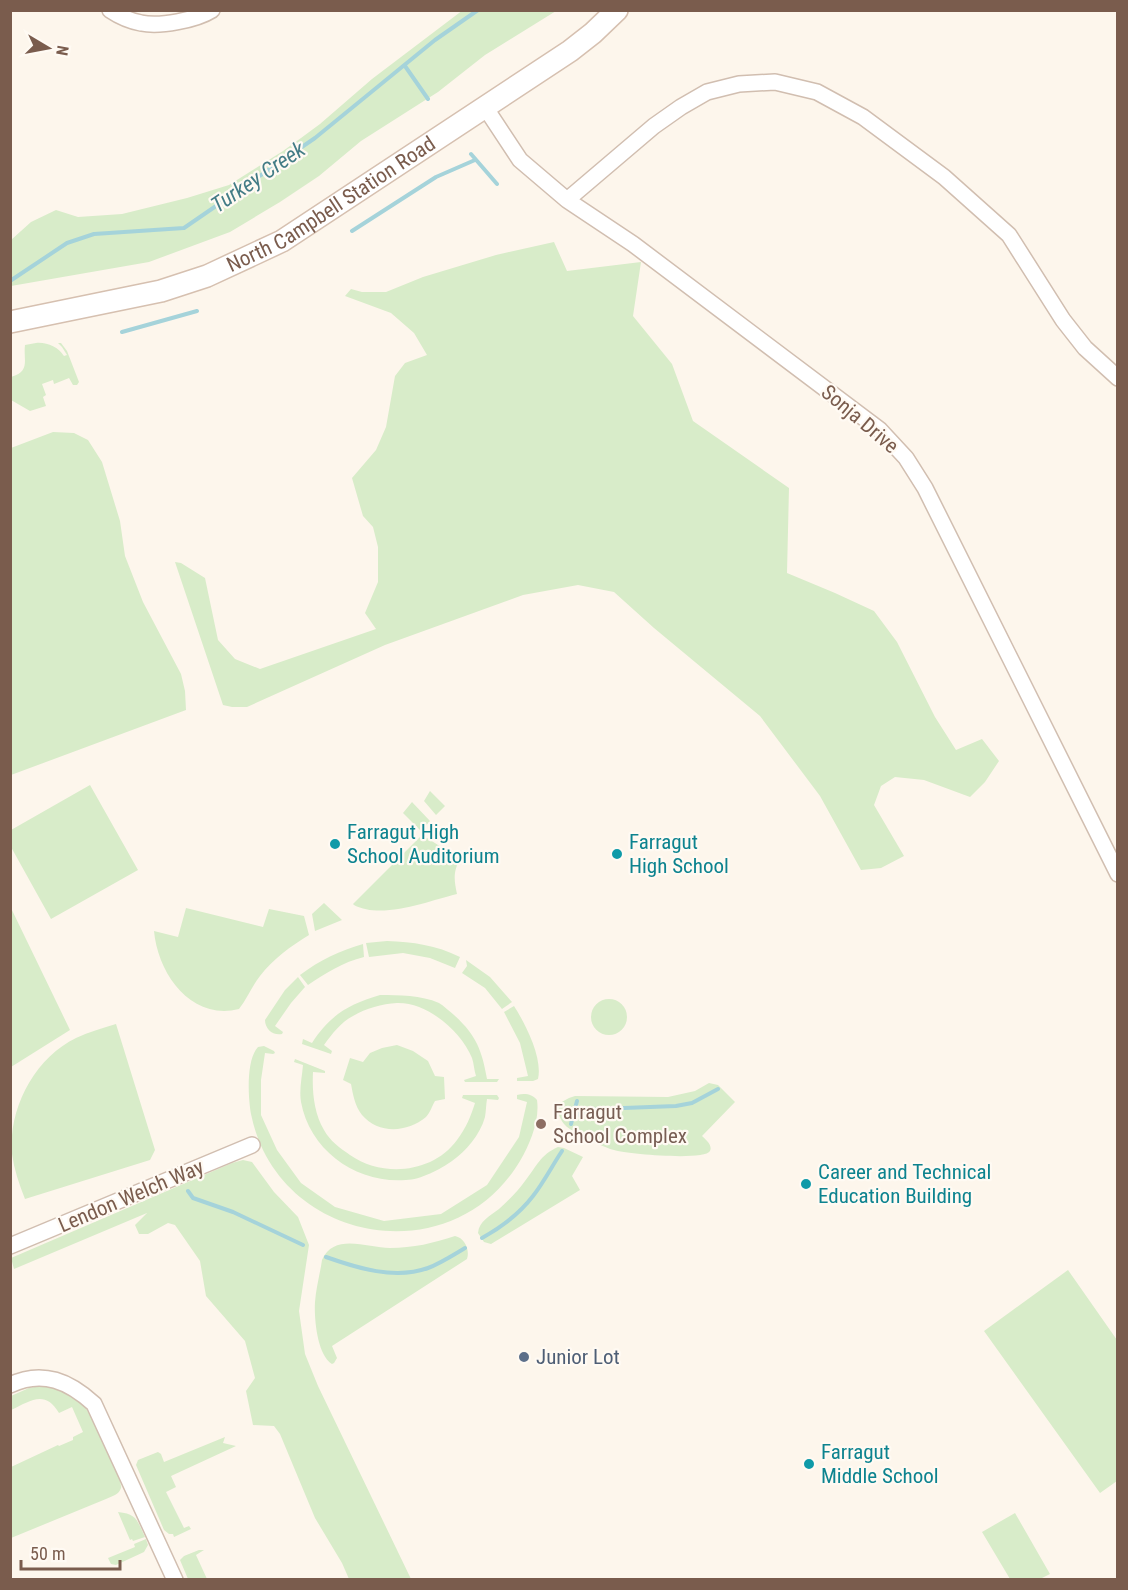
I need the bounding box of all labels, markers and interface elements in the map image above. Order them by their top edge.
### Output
north arrow [18,18,78,78]
text: N [52,44,72,57]
street label: North Campbell Station Road [223,131,440,277]
water label: Turkey Creek [206,136,310,218]
street label: Sonja Drive [817,380,903,458]
place label: Farragut High School Auditorium [347,820,500,868]
place label: Farragut High School [629,830,729,878]
marker: Farragut High School Auditorium [328,837,342,851]
marker: Farragut High School [610,847,624,861]
place label: Farragut School Complex [553,1100,687,1148]
marker: Farragut School Complex [534,1117,548,1131]
street label: Lendon Welch Way [55,1155,207,1237]
place label: Career and Technical Education Building [818,1160,991,1208]
marker: Career and Technical Education Building [799,1177,813,1191]
place label: Junior Lot [536,1345,620,1369]
marker: Junior Lot [517,1350,531,1364]
place label: Farragut Middle School [821,1440,939,1488]
marker: Farragut Middle School [802,1457,816,1471]
scale bar [21,1533,120,1571]
text: 50 m [30,1543,65,1564]

